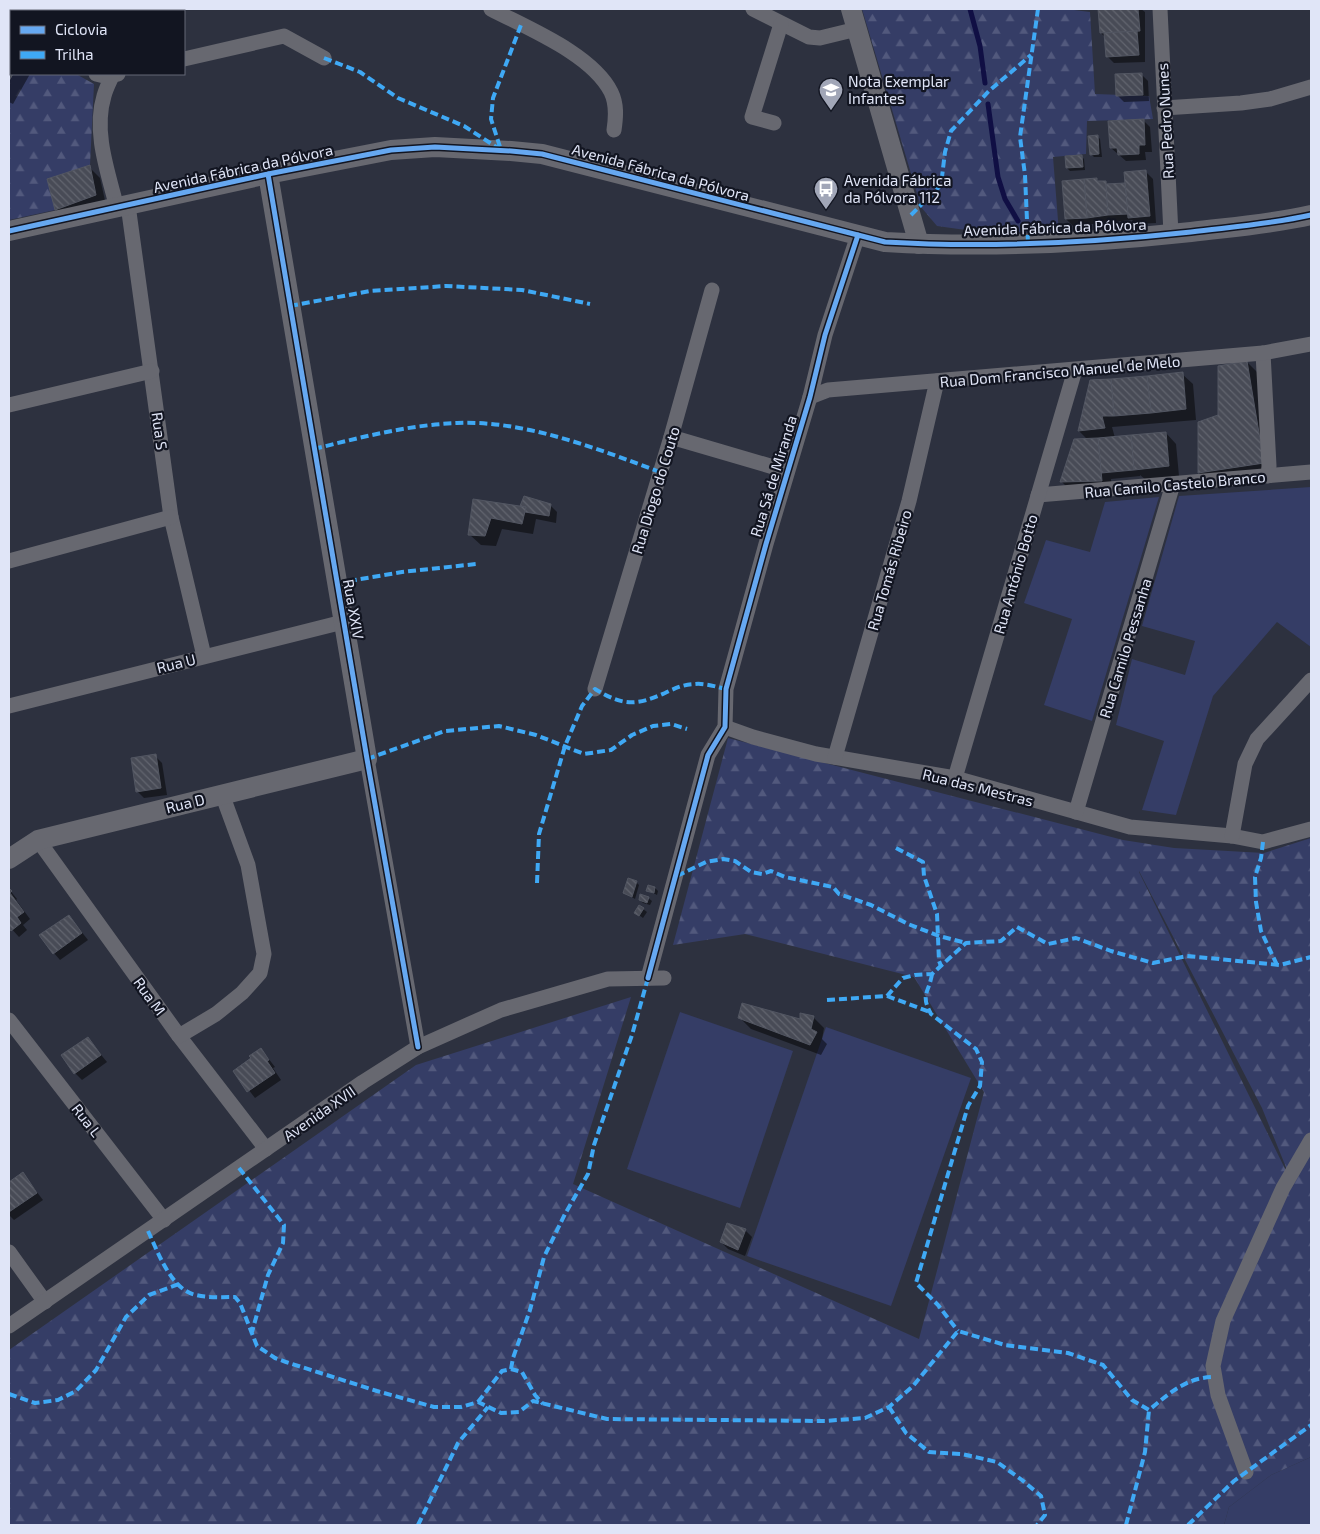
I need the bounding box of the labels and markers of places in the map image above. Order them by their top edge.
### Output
place label: Nota Exemplar Infantes [848,72,949,107]
school or university icon: Nota Exemplar Infantes [818,77,844,111]
place label: Avenida Fábrica da Pólvora 112 [844,171,951,206]
bus stop icon: Avenida Fábrica da Pólvora 112 [813,176,839,210]

